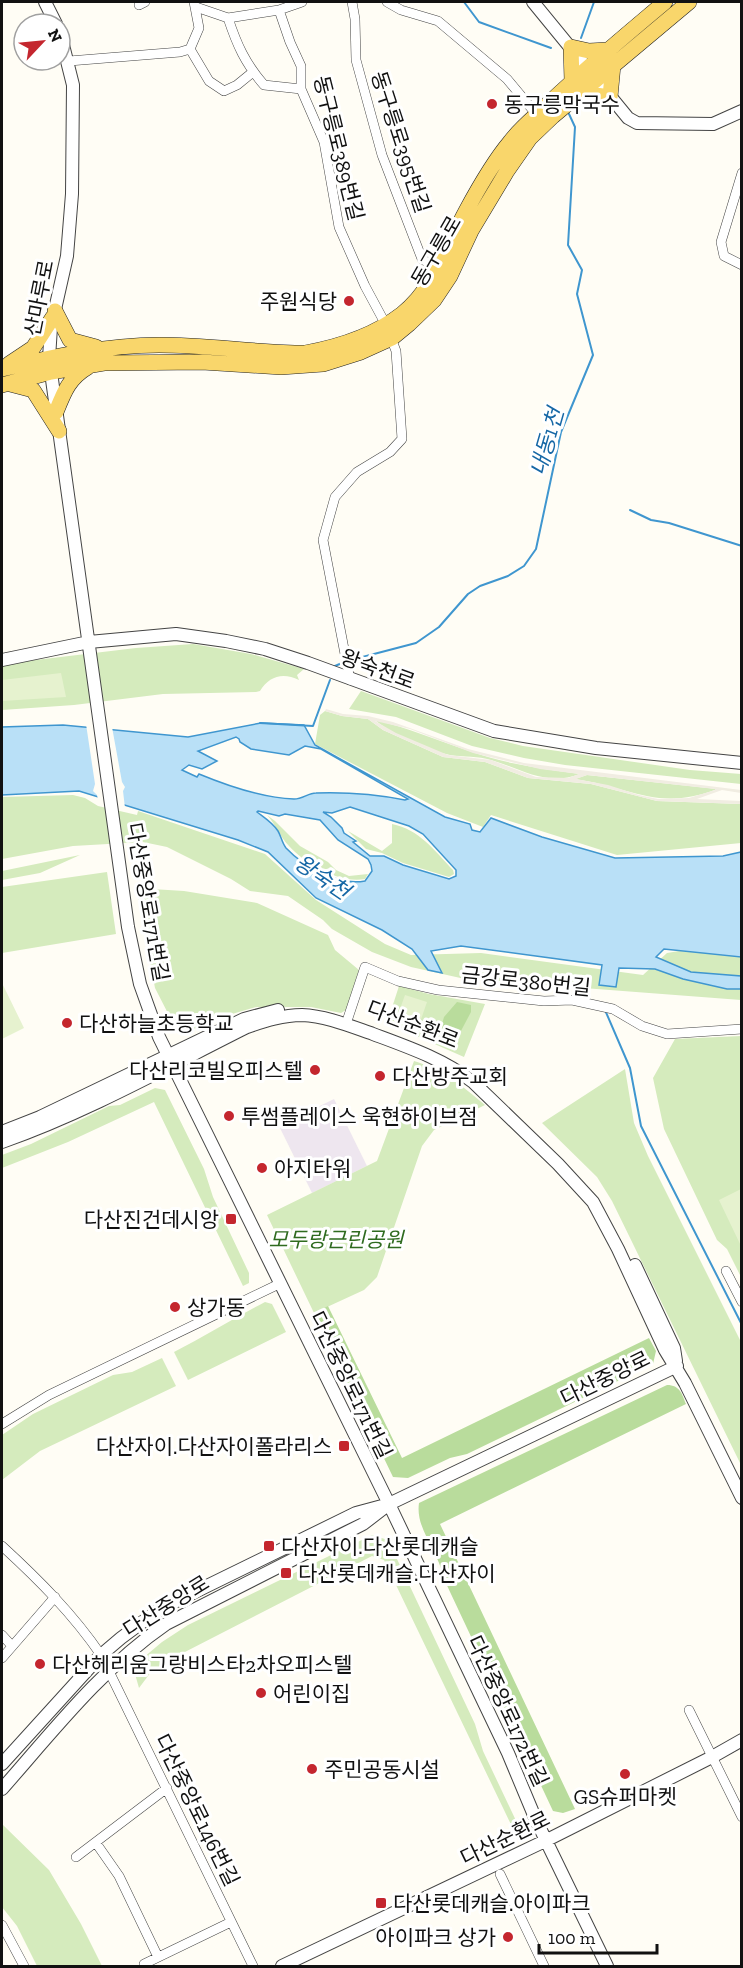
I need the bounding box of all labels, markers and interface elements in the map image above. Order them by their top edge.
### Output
north arrow [12,12,72,72]
text: N [44,26,66,45]
street label: 동구릉로395번길 [366,68,436,216]
street label: 동구릉로389번길 [309,73,369,223]
place label: 동구릉막국수 [504,92,620,117]
marker: 동구릉막국수 [485,97,499,111]
street label: 동구릉로 [406,211,466,291]
street label: 산마루로 [19,258,59,338]
place label: 주원식당 [260,289,337,314]
marker: 주원식당 [342,294,356,308]
water label: 내동1천 [525,402,570,479]
street label: 왕숙천로 [337,644,419,694]
street label: 다산중앙로171번길 [122,821,174,983]
water label: 왕숙천 [289,849,357,907]
street label: 금강로380번길 [460,962,592,1000]
street label: 다산순환로 [363,995,463,1053]
place label: 다산하늘초등학교 [79,1011,234,1036]
marker: 다산하늘초등학교 [60,1016,74,1030]
place label: 다산리코빌오피스텔 [129,1058,303,1083]
marker: 다산리코빌오피스텔 [308,1063,322,1077]
place label: 다산방주교회 [392,1064,508,1089]
marker: 다산방주교회 [373,1069,387,1083]
place label: 투썸플레이스 욱현하이브점 [241,1104,478,1129]
marker: 투썸플레이스 욱현하이브점 [222,1109,236,1123]
place label: 아지타워 [274,1156,351,1181]
marker: 아지타워 [255,1161,269,1175]
place label: 다산진건데시앙 [84,1207,219,1232]
marker: 다산진건데시앙 [224,1212,238,1226]
park label: 모두랑근린공원 [268,1227,405,1252]
place label: 상가동 [187,1295,245,1320]
marker: 상가동 [168,1300,182,1314]
street label: 다산중앙로171번길 [304,1307,398,1463]
street label: 다산중앙로 [556,1346,654,1410]
place label: 다산자이.다산자이폴라리스 [96,1434,332,1459]
marker: 다산자이.다산자이폴라리스 [337,1439,351,1453]
place label: 다산자이.다산롯데캐슬 [281,1534,479,1559]
marker: 다산자이.다산롯데캐슬 [262,1539,276,1553]
place label: 다산롯데캐슬.다산자이 [298,1561,496,1586]
marker: 다산롯데캐슬.다산자이 [279,1566,293,1580]
street label: 다산중앙로 [118,1570,214,1642]
street label: 다산중앙로172번길 [462,1632,554,1790]
place label: 다산헤리움그랑비스타2차오피스텔 [52,1652,353,1677]
marker: 다산헤리움그랑비스타2차오피스텔 [33,1657,47,1671]
place label: 어린이집 [273,1681,350,1706]
marker: 어린이집 [254,1686,268,1700]
street label: 다산중앙로146번길 [149,1730,245,1890]
place label: 주민공동시설 [324,1757,440,1782]
marker: 주민공동시설 [305,1762,319,1776]
marker: GS슈퍼마켓 [618,1767,632,1781]
place label: GS슈퍼마켓 [574,1784,676,1809]
street label: 다산순환로 [456,1806,554,1870]
place label: 다산롯데캐슬.아이파크 [393,1891,591,1916]
marker: 다산롯데캐슬.아이파크 [374,1896,388,1910]
scale bar [539,1917,658,1955]
place label: 아이파크 상가 [375,1925,496,1950]
text: 100 m [548,1927,596,1949]
marker: 아이파크 상가 [501,1930,515,1944]

